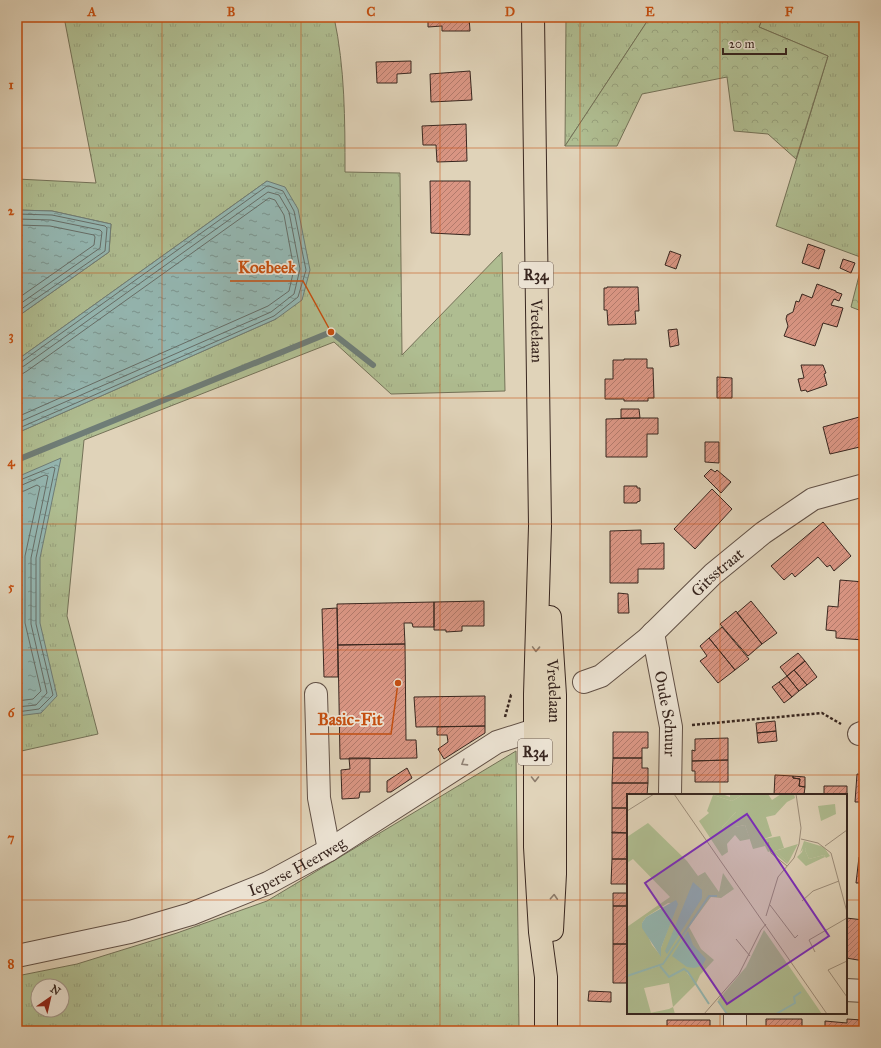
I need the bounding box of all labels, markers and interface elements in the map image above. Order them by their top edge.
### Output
text: A [87,4,97,20]
text: B [227,4,236,20]
text: C [367,4,376,20]
text: D [505,4,515,20]
text: E [645,4,655,20]
text: F [785,4,794,20]
scale bar [723,30,786,56]
text: 20 m [729,37,755,51]
text: 1 [8,77,14,93]
text: 2 [8,203,15,219]
callout: Koebeek [230,252,303,281]
text: Koebeek [238,257,297,278]
road number: R34 [519,262,553,288]
street label: Vredelaan [527,298,547,363]
text: 3 [8,328,14,344]
text: 4 [7,454,15,470]
street label: Gitsstraat [687,543,747,600]
text: 5 [8,579,15,595]
one-way arrow [532,646,540,652]
street label: Vredelaan [543,657,565,723]
street label: Oude Schuur [651,669,681,757]
text: 6 [8,705,16,721]
callout: Basic-Fit [310,705,391,734]
text: Basic-Fit [317,709,384,730]
road number: R34 [518,739,552,765]
one-way arrow [462,759,469,766]
one-way arrow [531,776,539,782]
inset map [627,794,847,1014]
text: 7 [8,830,15,846]
street label: Ieperse Heerweg [245,832,350,900]
one-way arrow [549,894,558,900]
text: 8 [8,956,15,972]
north arrow [30,978,70,1018]
text: N [48,982,63,998]

